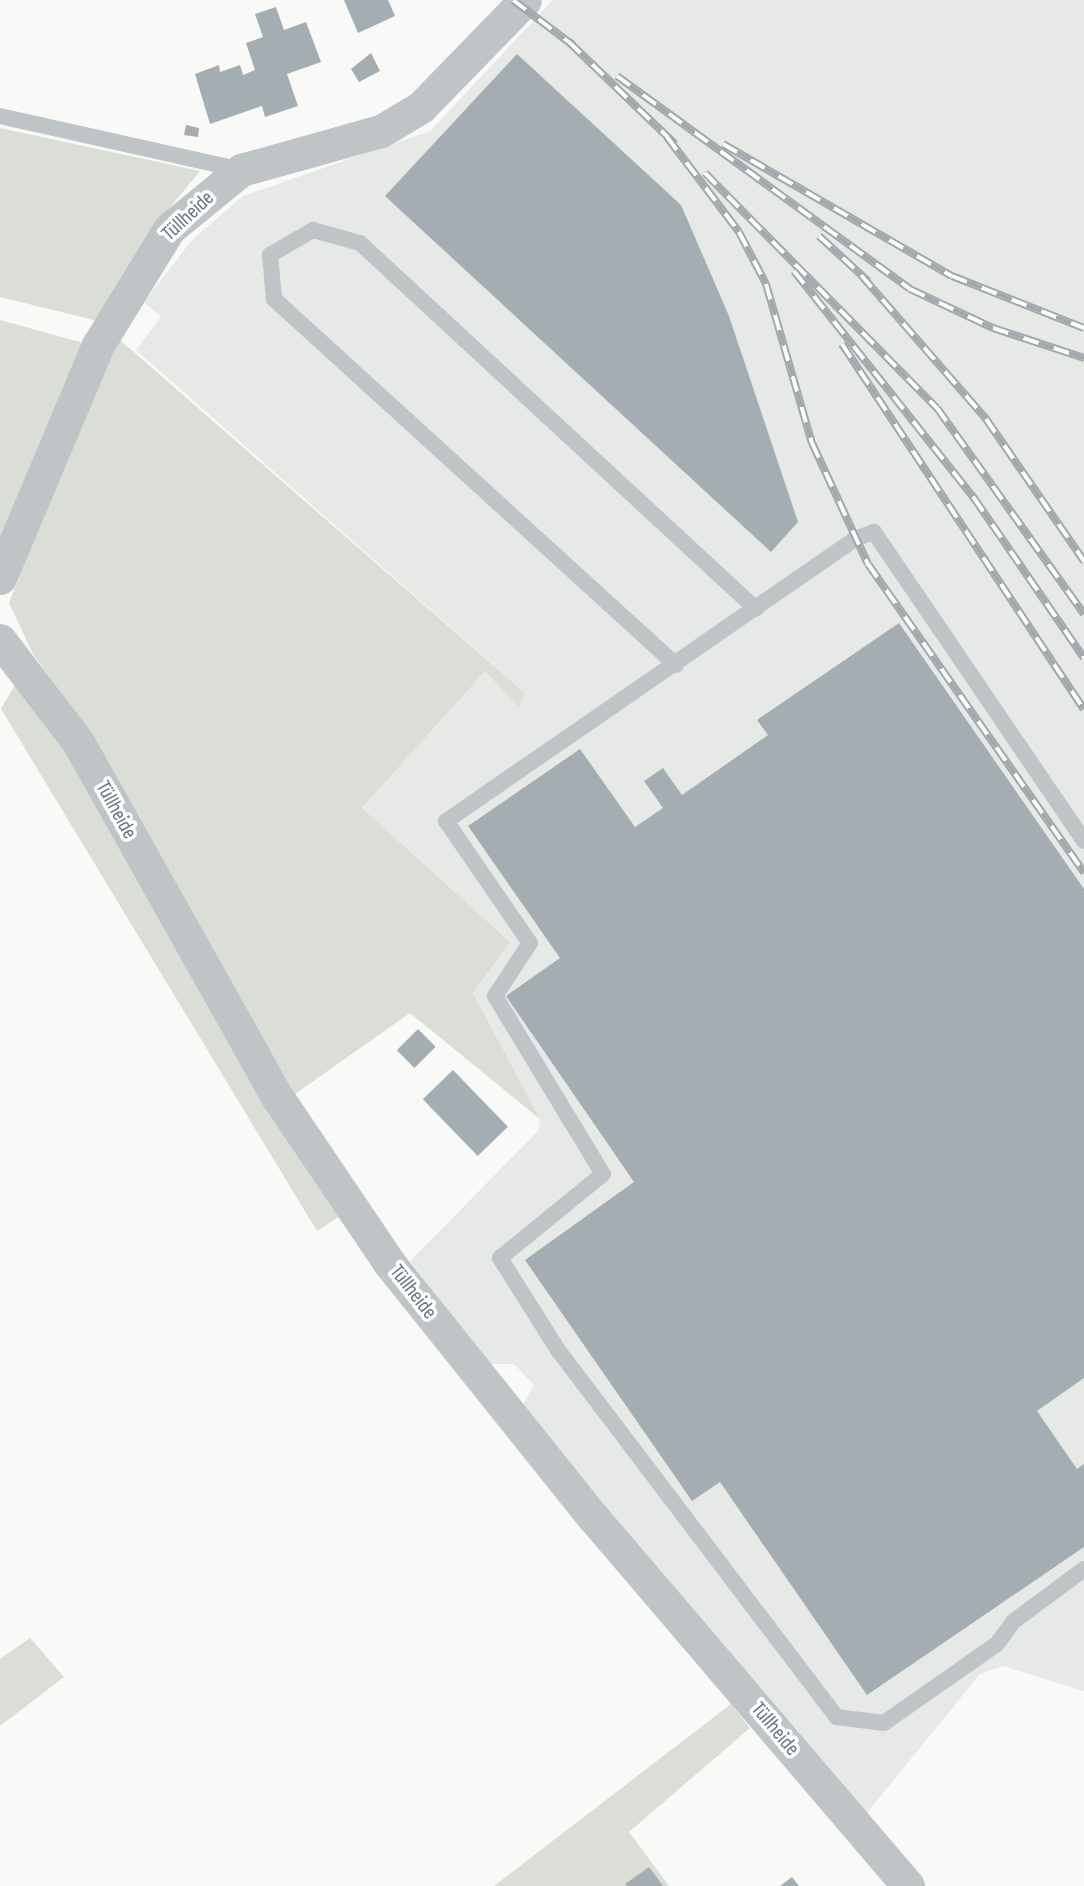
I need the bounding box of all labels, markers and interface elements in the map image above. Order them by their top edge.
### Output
street label: Tüllheide [157,186,219,246]
street label: Tüllheide [90,777,142,843]
street label: Tüllheide [384,1260,442,1324]
street label: Tüllheide [745,1697,805,1761]

